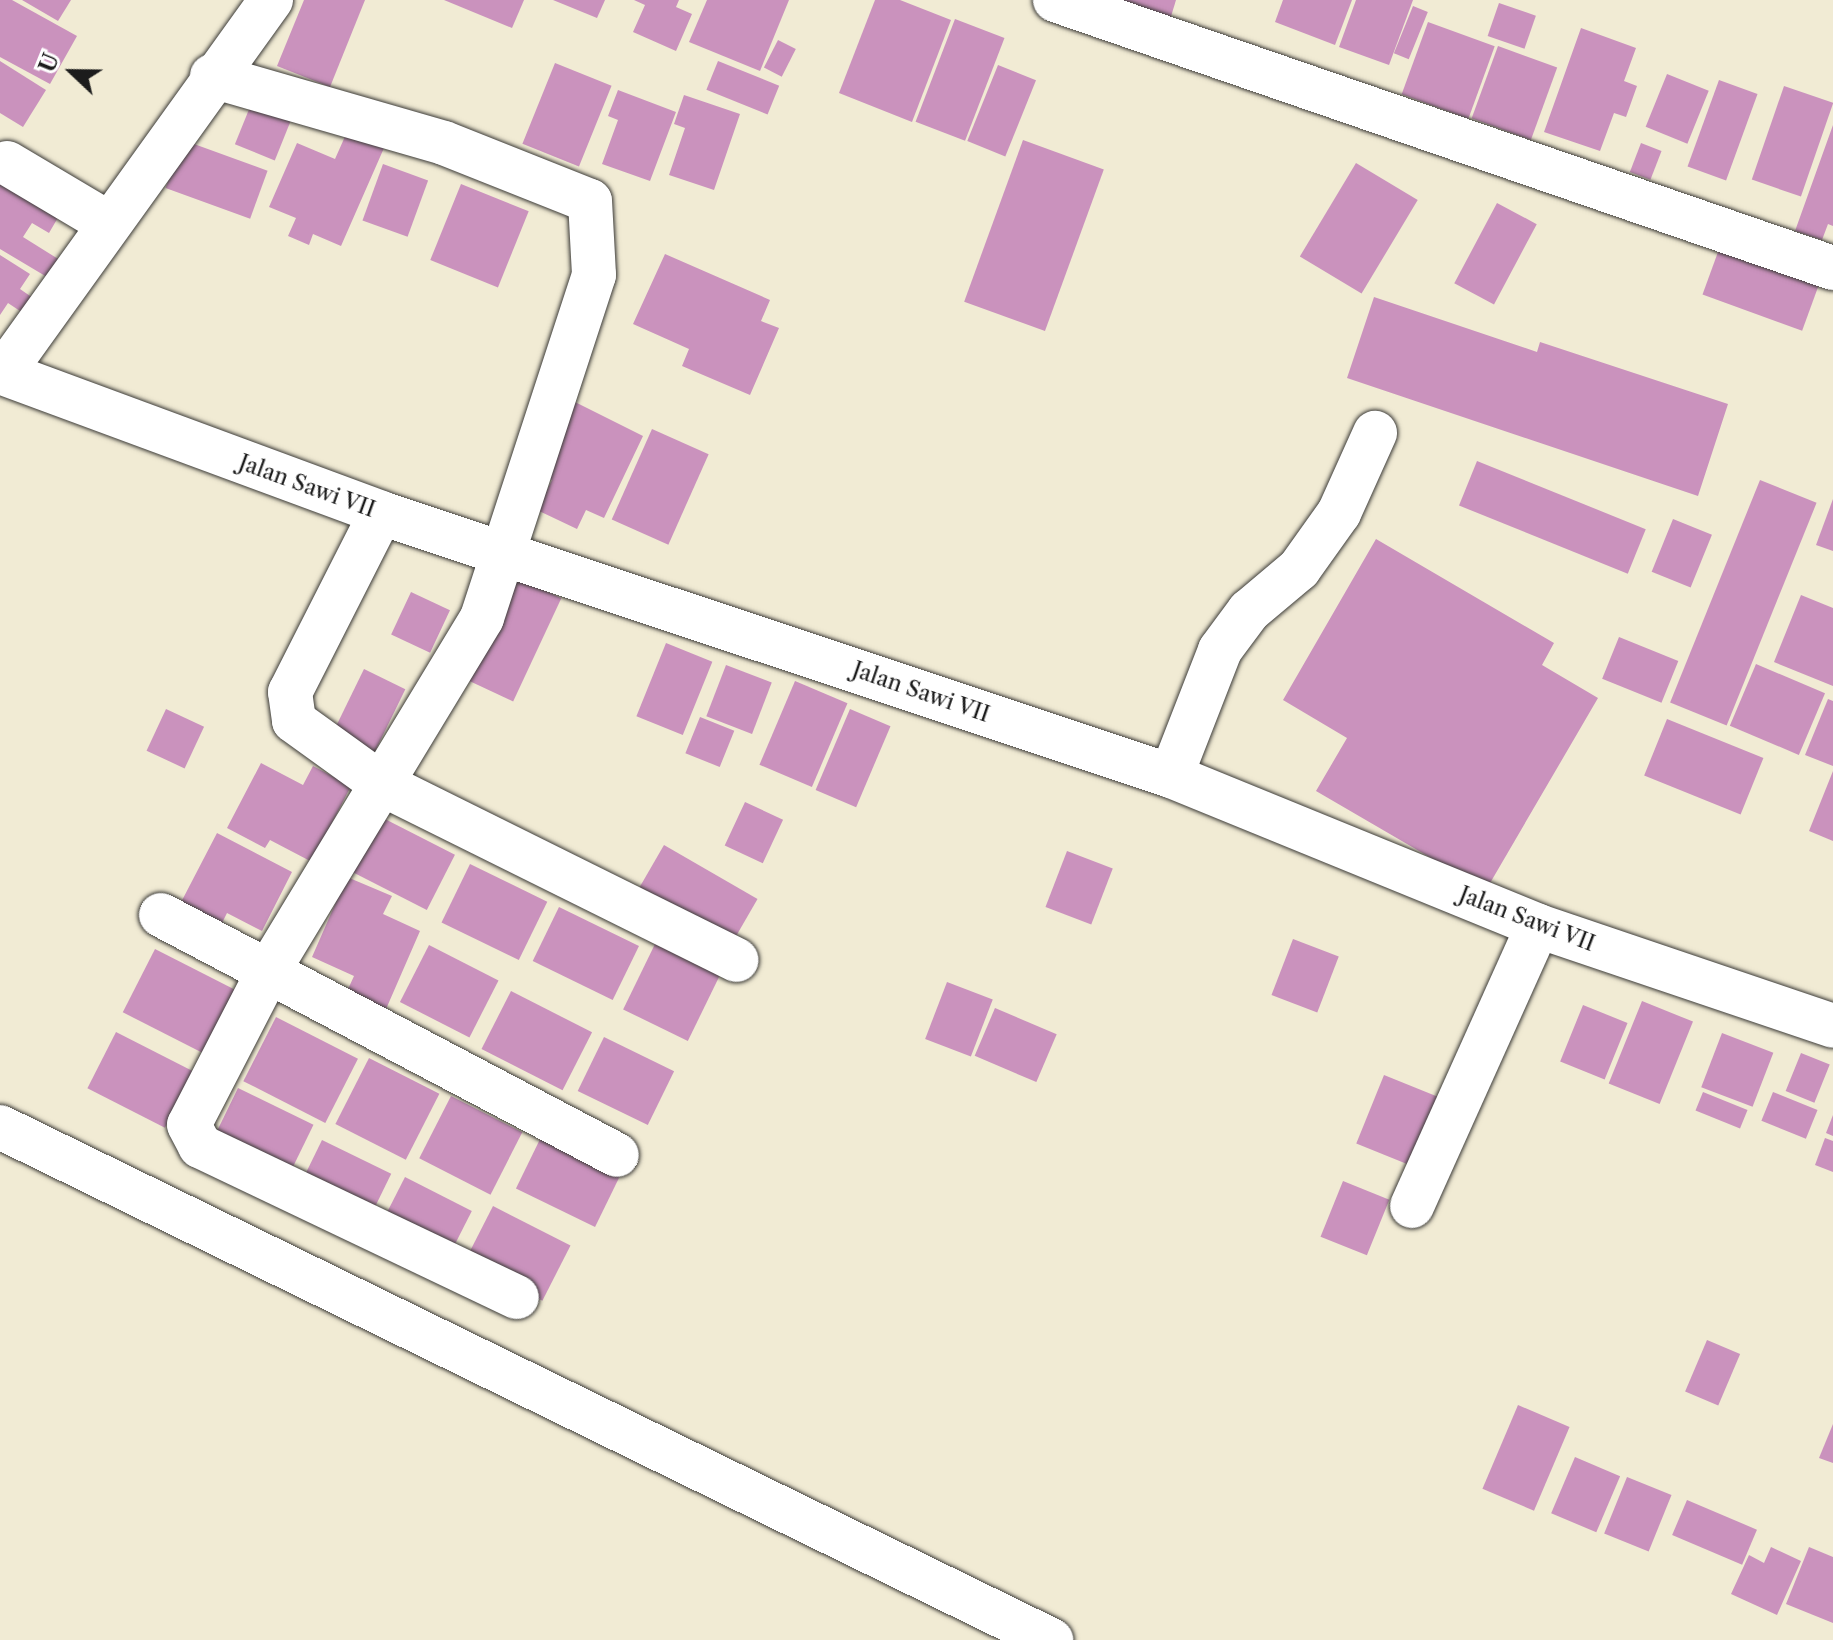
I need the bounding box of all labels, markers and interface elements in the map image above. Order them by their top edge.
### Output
north arrow [32,32,112,112]
text: U [33,49,65,76]
street label: Jalan Sawi VII [235,449,379,523]
street label: Jalan Sawi VII [849,656,993,728]
street label: Jalan Sawi VII [1455,881,1599,957]

